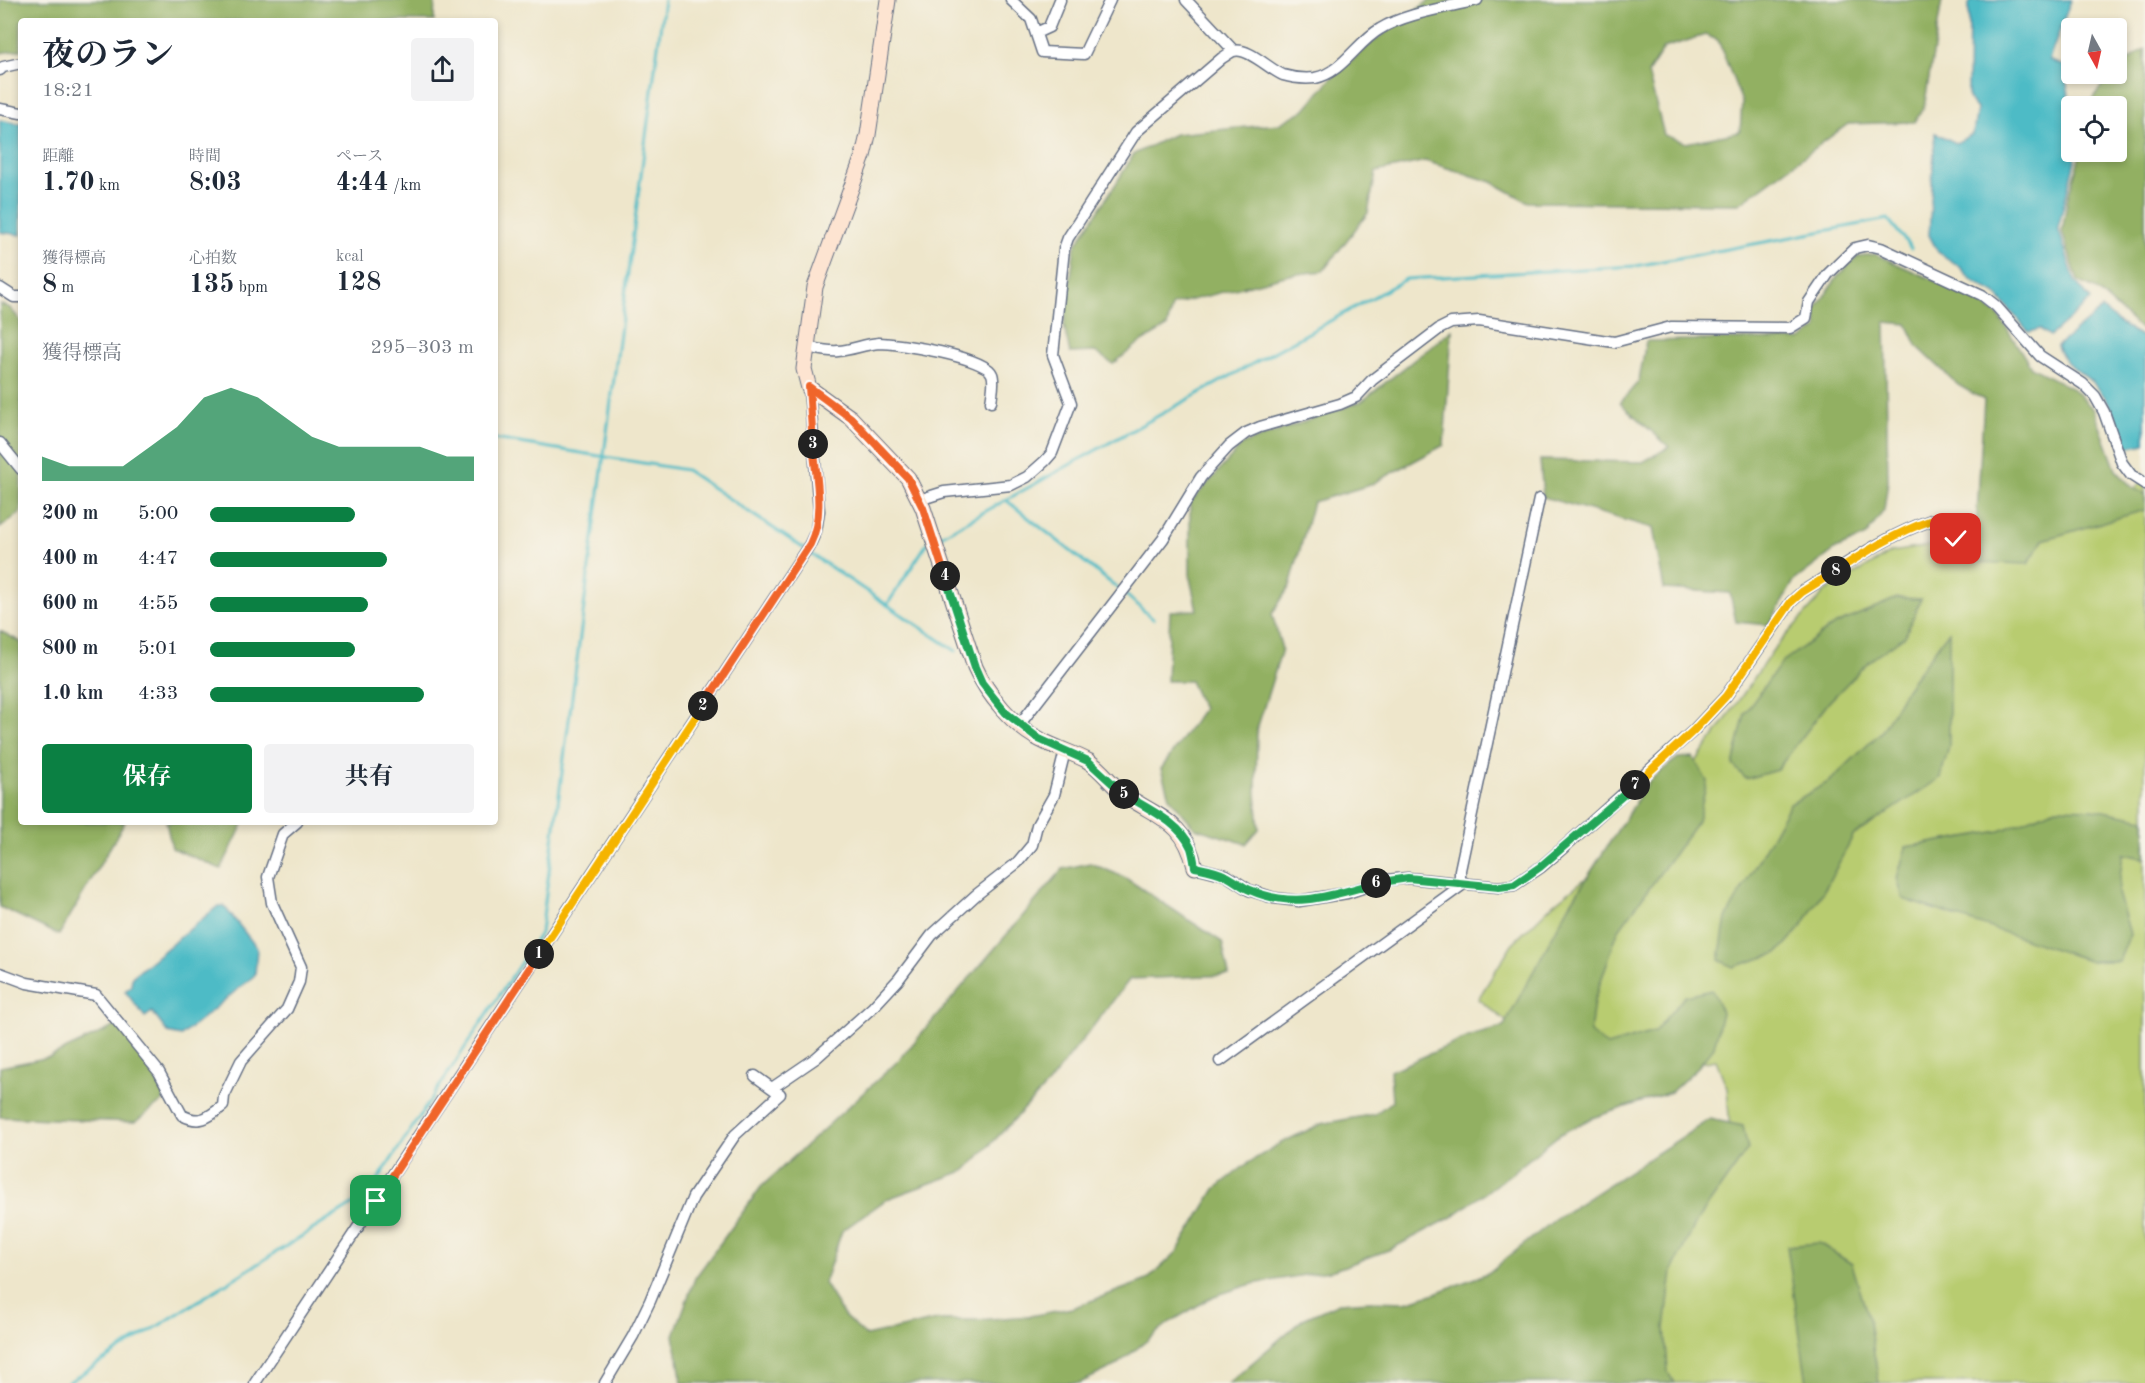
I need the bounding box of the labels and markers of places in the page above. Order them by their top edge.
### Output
pin: 3 [798,429,828,459]
pin [1930,513,1981,564]
pin: 8 [1821,556,1851,586]
pin: 4 [930,561,960,591]
pin: 2 [688,691,718,721]
pin: 7 [1620,770,1650,800]
pin: 5 [1109,779,1139,809]
pin: 6 [1361,868,1391,898]
pin: 1 [524,939,554,969]
pin [350,1175,401,1226]

